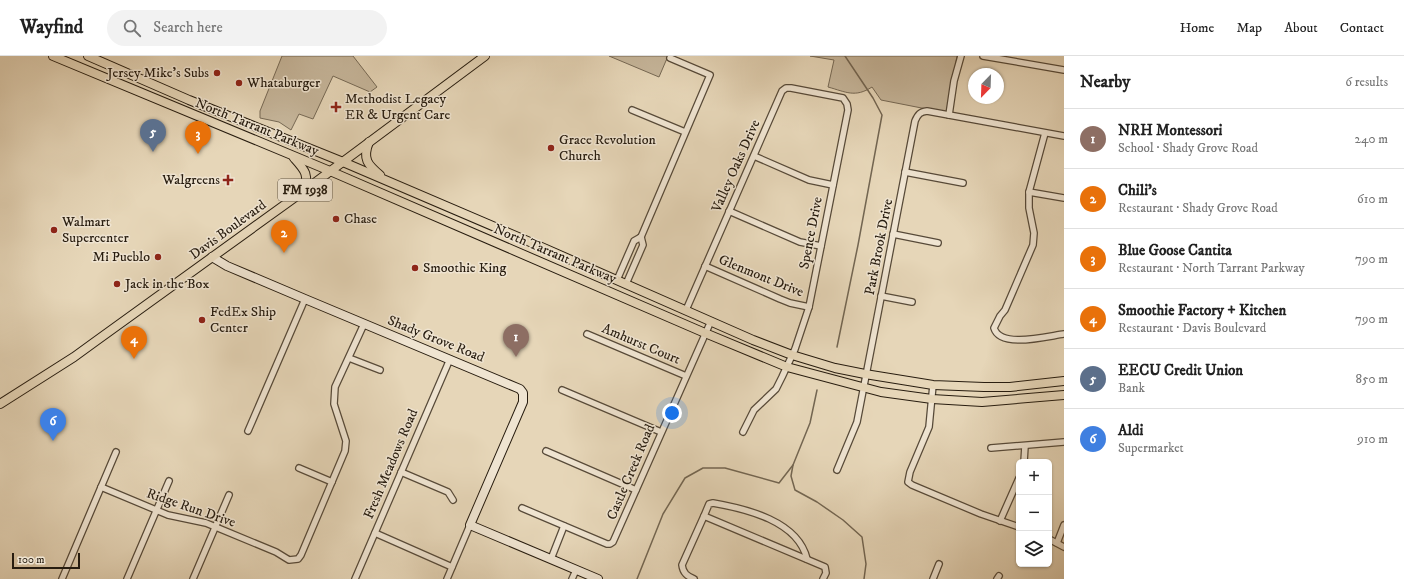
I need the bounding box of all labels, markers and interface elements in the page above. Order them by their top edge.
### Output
search box [107,10,387,46]
text: Wayfind [20,16,83,39]
icon: search [121,17,143,39]
text: Search here [153,18,223,37]
text: Home [1180,19,1214,37]
text: Map [1236,19,1262,37]
text: About [1284,19,1318,37]
text: Contact [1340,19,1384,37]
place label: Jersey Mike's Subs [105,64,209,82]
marker: Jersey Mike's Subs [212,68,222,78]
north arrow [968,68,1004,104]
text: Nearby [1080,71,1130,93]
place label: Whataburger [246,74,321,92]
text: 6 results [1345,74,1388,90]
marker: Whataburger [234,78,244,88]
place label: Methodist Legacy ER & Urgent Care [345,90,450,124]
street label: North Tarrant Parkway [192,94,322,160]
marker: Methodist Legacy ER & Urgent Care [330,101,342,113]
street label: Valley Oaks Drive [707,117,765,216]
pin: 5 [140,119,166,152]
pin: 3 [185,121,211,154]
text: NRH Montessori [1118,121,1222,140]
place label: Grace Revolution Church [559,131,656,165]
text: 1 [1091,131,1095,147]
text: 240 m [1355,131,1388,147]
text: School · Shady Grove Road [1118,140,1258,156]
marker: Grace Revolution Church [546,143,556,153]
place label: Walgreens [161,171,220,189]
marker: Walgreens [223,175,233,185]
road number: FM 1938 [278,179,332,201]
text: Chili's [1118,181,1157,200]
text: 2 [1090,191,1096,207]
text: 610 m [1357,191,1388,207]
street label: Spence Drive [795,195,827,271]
street label: Davis Boulevard [186,196,270,264]
street label: Park Brook Drive [861,197,897,297]
text: Restaurant · Shady Grove Road [1118,200,1278,216]
place label: Chase [344,210,377,228]
place label: Walmart Supercenter [61,213,129,247]
marker: Chase [331,214,341,224]
pin: 2 [271,220,297,253]
street label: North Tarrant Parkway [491,220,620,288]
marker: Walmart Supercenter [49,225,59,235]
text: Blue Goose Cantita [1118,241,1232,260]
place label: Mi Pueblo [92,248,150,266]
street label: Glenmont Drive [716,251,806,301]
text: 3 [1091,251,1095,267]
text: 790 m [1355,251,1388,267]
marker: Mi Pueblo [153,252,163,262]
place label: Smoothie King [423,259,506,277]
text: Restaurant · North Tarrant Parkway [1118,260,1305,276]
marker: Smoothie King [410,263,420,273]
place label: Jack in the Box [123,275,209,293]
marker: Jack in the Box [112,279,122,289]
text: Smoothie Factory + Kitchen [1118,301,1286,320]
place label: FedEx Ship Center [210,303,276,337]
street label: Shady Grove Road [385,311,487,367]
text: 4 [1089,311,1097,327]
text: 790 m [1355,311,1388,327]
marker: FedEx Ship Center [197,315,207,325]
street label: Amhurst Court [599,319,683,369]
text: Restaurant · Davis Boulevard [1118,320,1266,336]
pin: 1 [503,324,529,357]
pin: 4 [121,326,147,359]
text: EECU Credit Union [1118,361,1243,380]
text: 5 [1090,371,1096,387]
text: 850 m [1355,371,1388,387]
text: Bank [1118,380,1145,396]
your location [662,403,682,423]
street label: Fresh Meadows Road [360,406,422,522]
pin: 6 [40,408,66,441]
street label: Castle Creek Road [603,421,659,523]
text: Aldi [1118,421,1143,440]
text: 6 [1090,431,1096,447]
text: 910 m [1357,431,1388,447]
text: Supermarket [1118,440,1184,456]
map controls [1016,459,1052,567]
button: + [1016,459,1052,495]
street label: Ridge Run Drive [144,484,238,532]
button: − [1016,495,1052,531]
button: layers [1016,531,1052,567]
scale bar [12,551,80,570]
text: 100 m [18,553,44,567]

